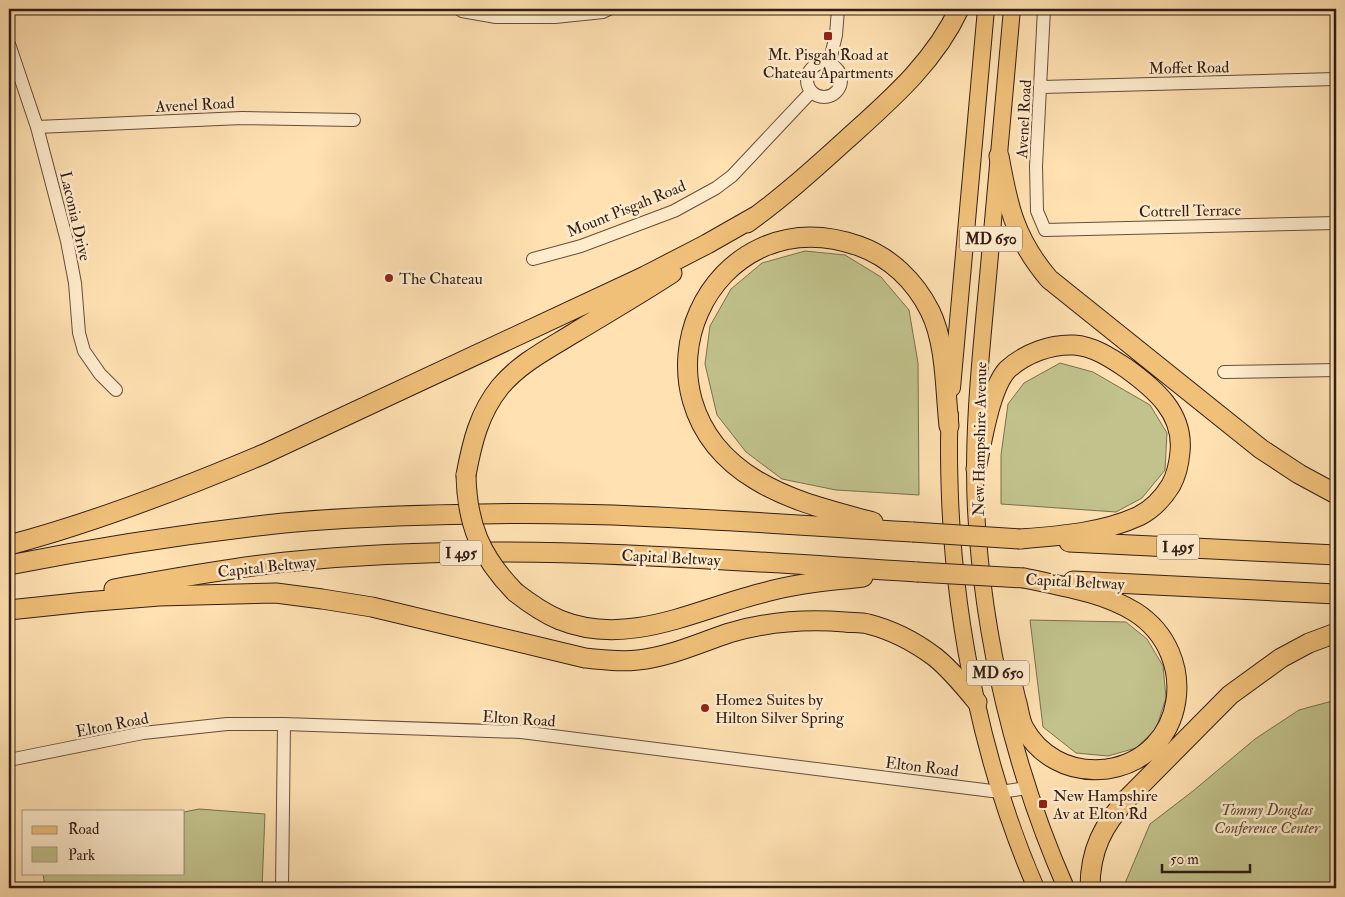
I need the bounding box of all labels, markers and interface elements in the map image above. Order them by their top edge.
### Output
marker: Mt. Pisgah Road at Chateau Apartments [822,30,834,42]
place label: Mt. Pisgah Road at Chateau Apartments [763,45,893,84]
street label: Moffet Road [1148,57,1230,79]
street label: Avenel Road [1012,79,1036,160]
street label: Avenel Road [154,93,235,117]
street label: Laconia Drive [55,169,95,263]
street label: Mount Pisgah Road [564,176,689,242]
street label: Cottrell Terrace [1139,200,1242,222]
road number: MD 650 [960,226,1022,252]
place label: The Chateau [399,269,483,289]
marker: The Chateau [383,272,395,284]
street label: New Hampshire Avenue [969,361,992,516]
road number: I 495 [1157,534,1199,560]
road number: I 495 [440,540,482,566]
street label: Capital Beltway [621,545,722,572]
street label: Capital Beltway [217,552,319,583]
street label: Capital Beltway [1025,569,1126,596]
road number: MD 650 [967,660,1029,686]
place label: Home2 Suites by Hilton Silver Spring [715,690,845,729]
marker: Home2 Suites by Hilton Silver Spring [699,702,711,714]
street label: Elton Road [482,706,556,732]
street label: Elton Road [74,708,150,742]
street label: Elton Road [884,753,960,781]
place label: New Hampshire Av at Elton Rd [1052,786,1158,824]
marker: New Hampshire Av at Elton Rd [1037,798,1049,810]
park label: Tommy Douglas Conference Center [1214,800,1321,838]
legend [22,810,185,874]
text: Road [68,820,100,839]
scale bar [1162,842,1250,874]
text: Park [68,846,95,865]
text: 50 m [1170,850,1199,869]

